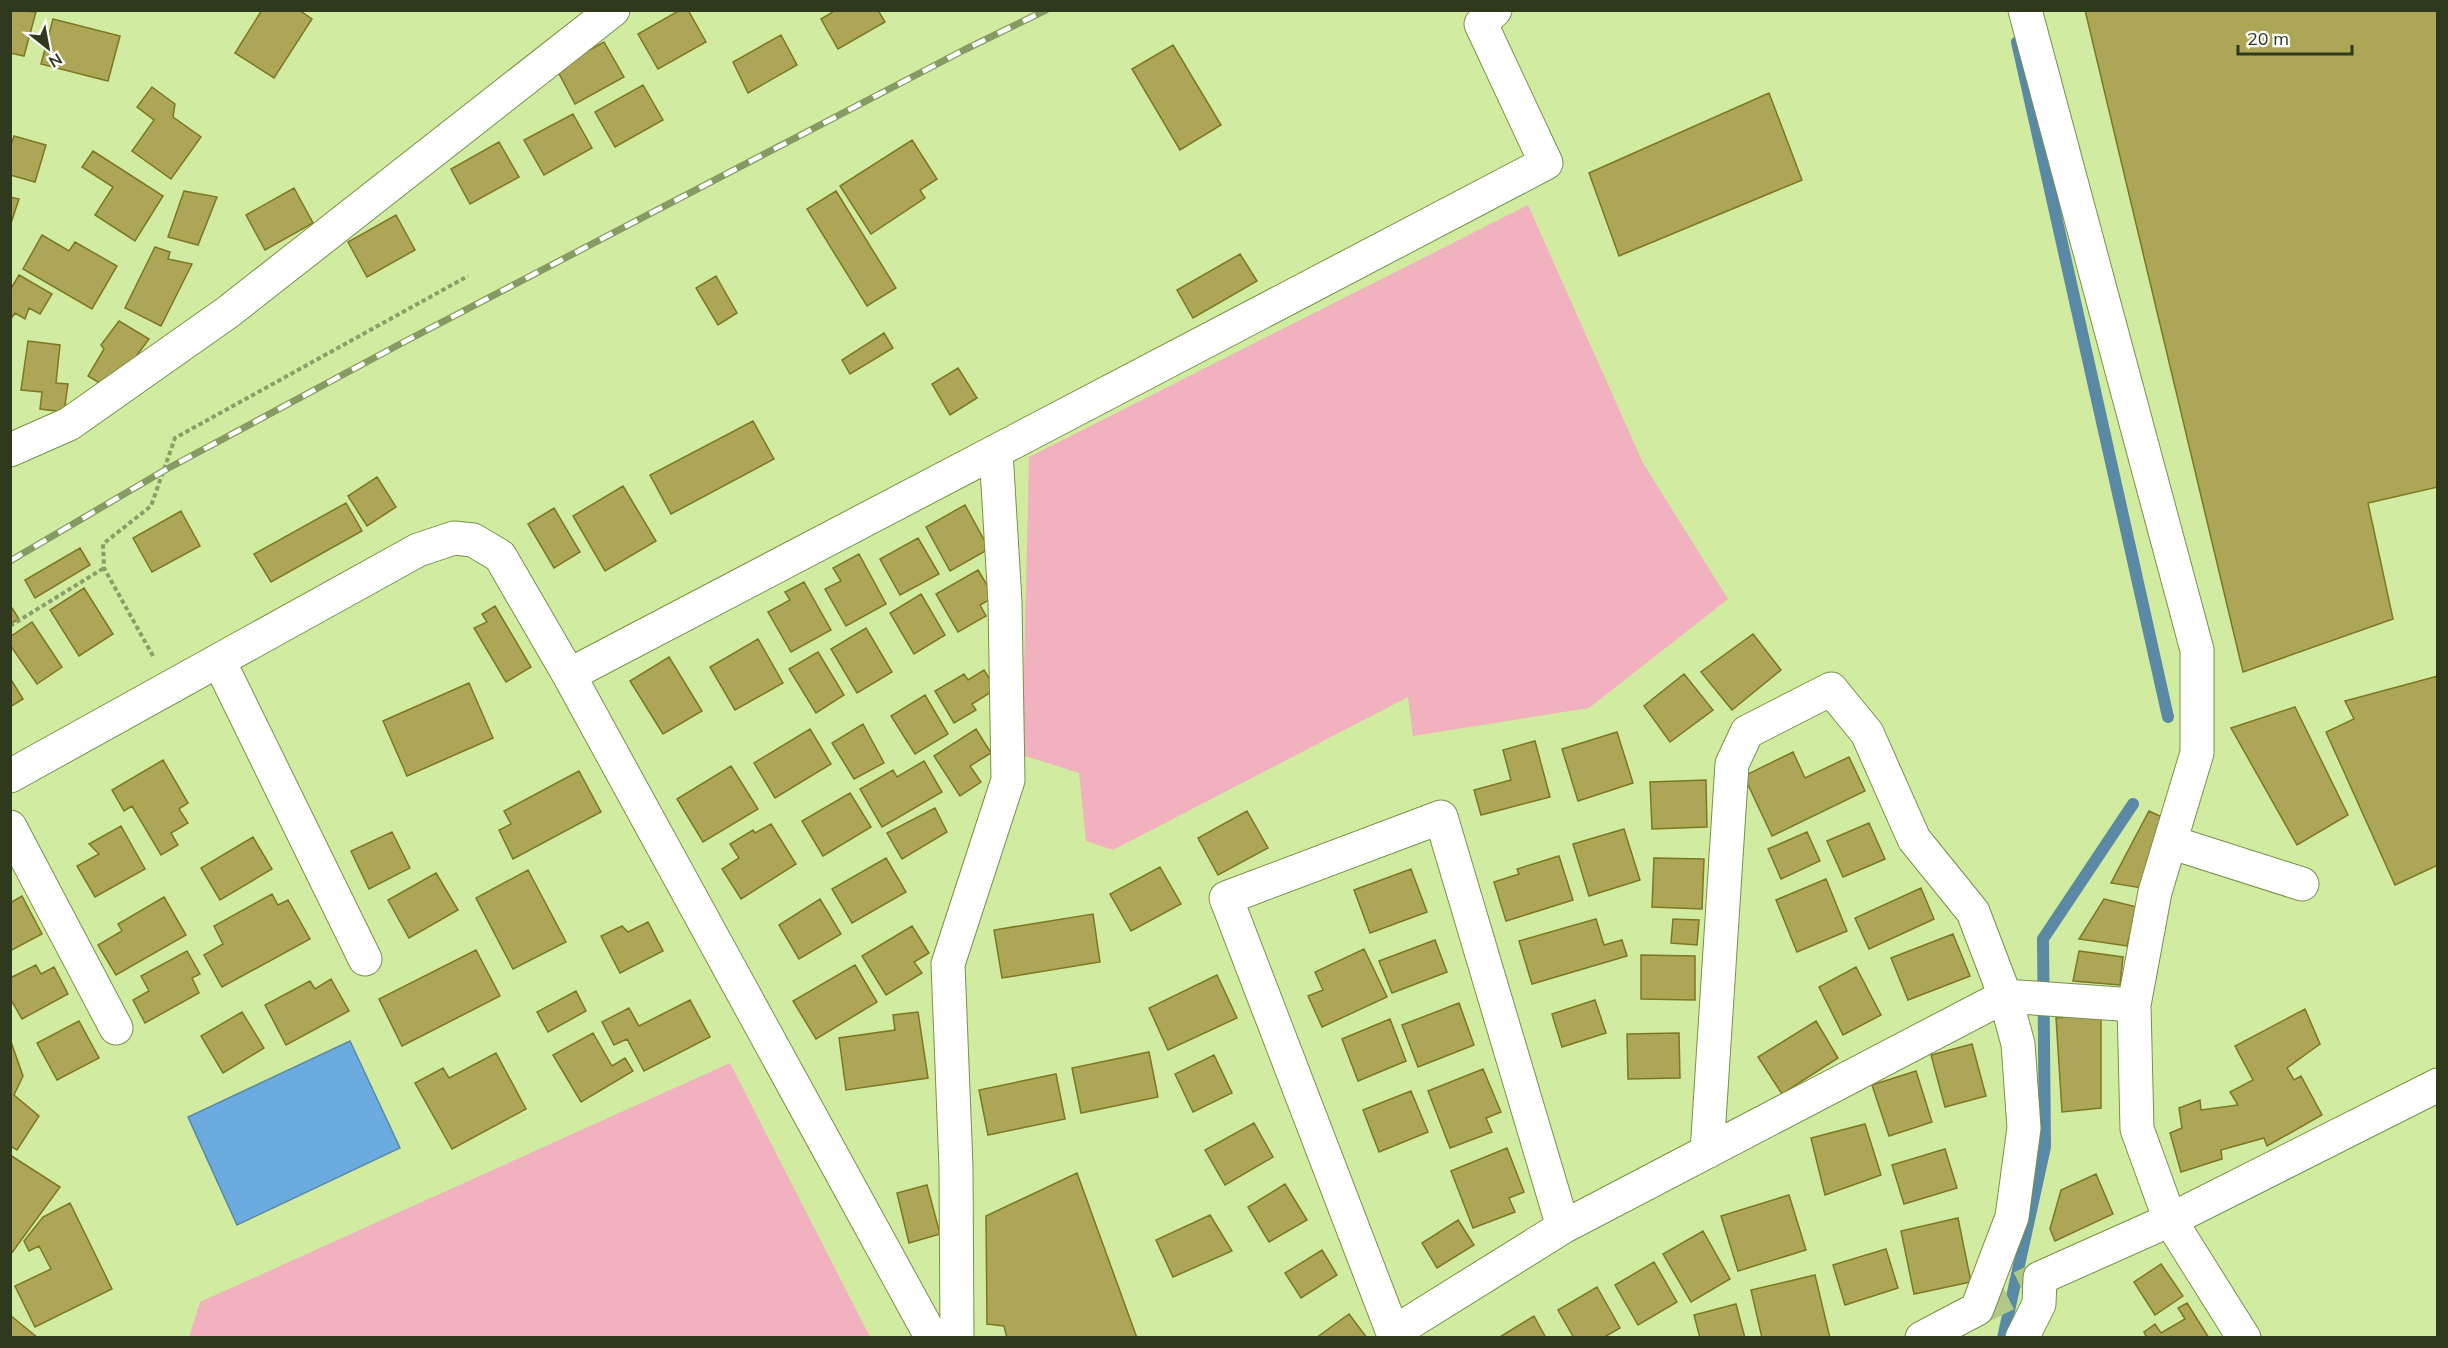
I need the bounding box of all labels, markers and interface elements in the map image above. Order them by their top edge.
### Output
north arrow [18,18,78,78]
scale bar [2238,18,2352,56]
text: 20 m [2247,27,2289,50]
text: N [45,49,66,73]

